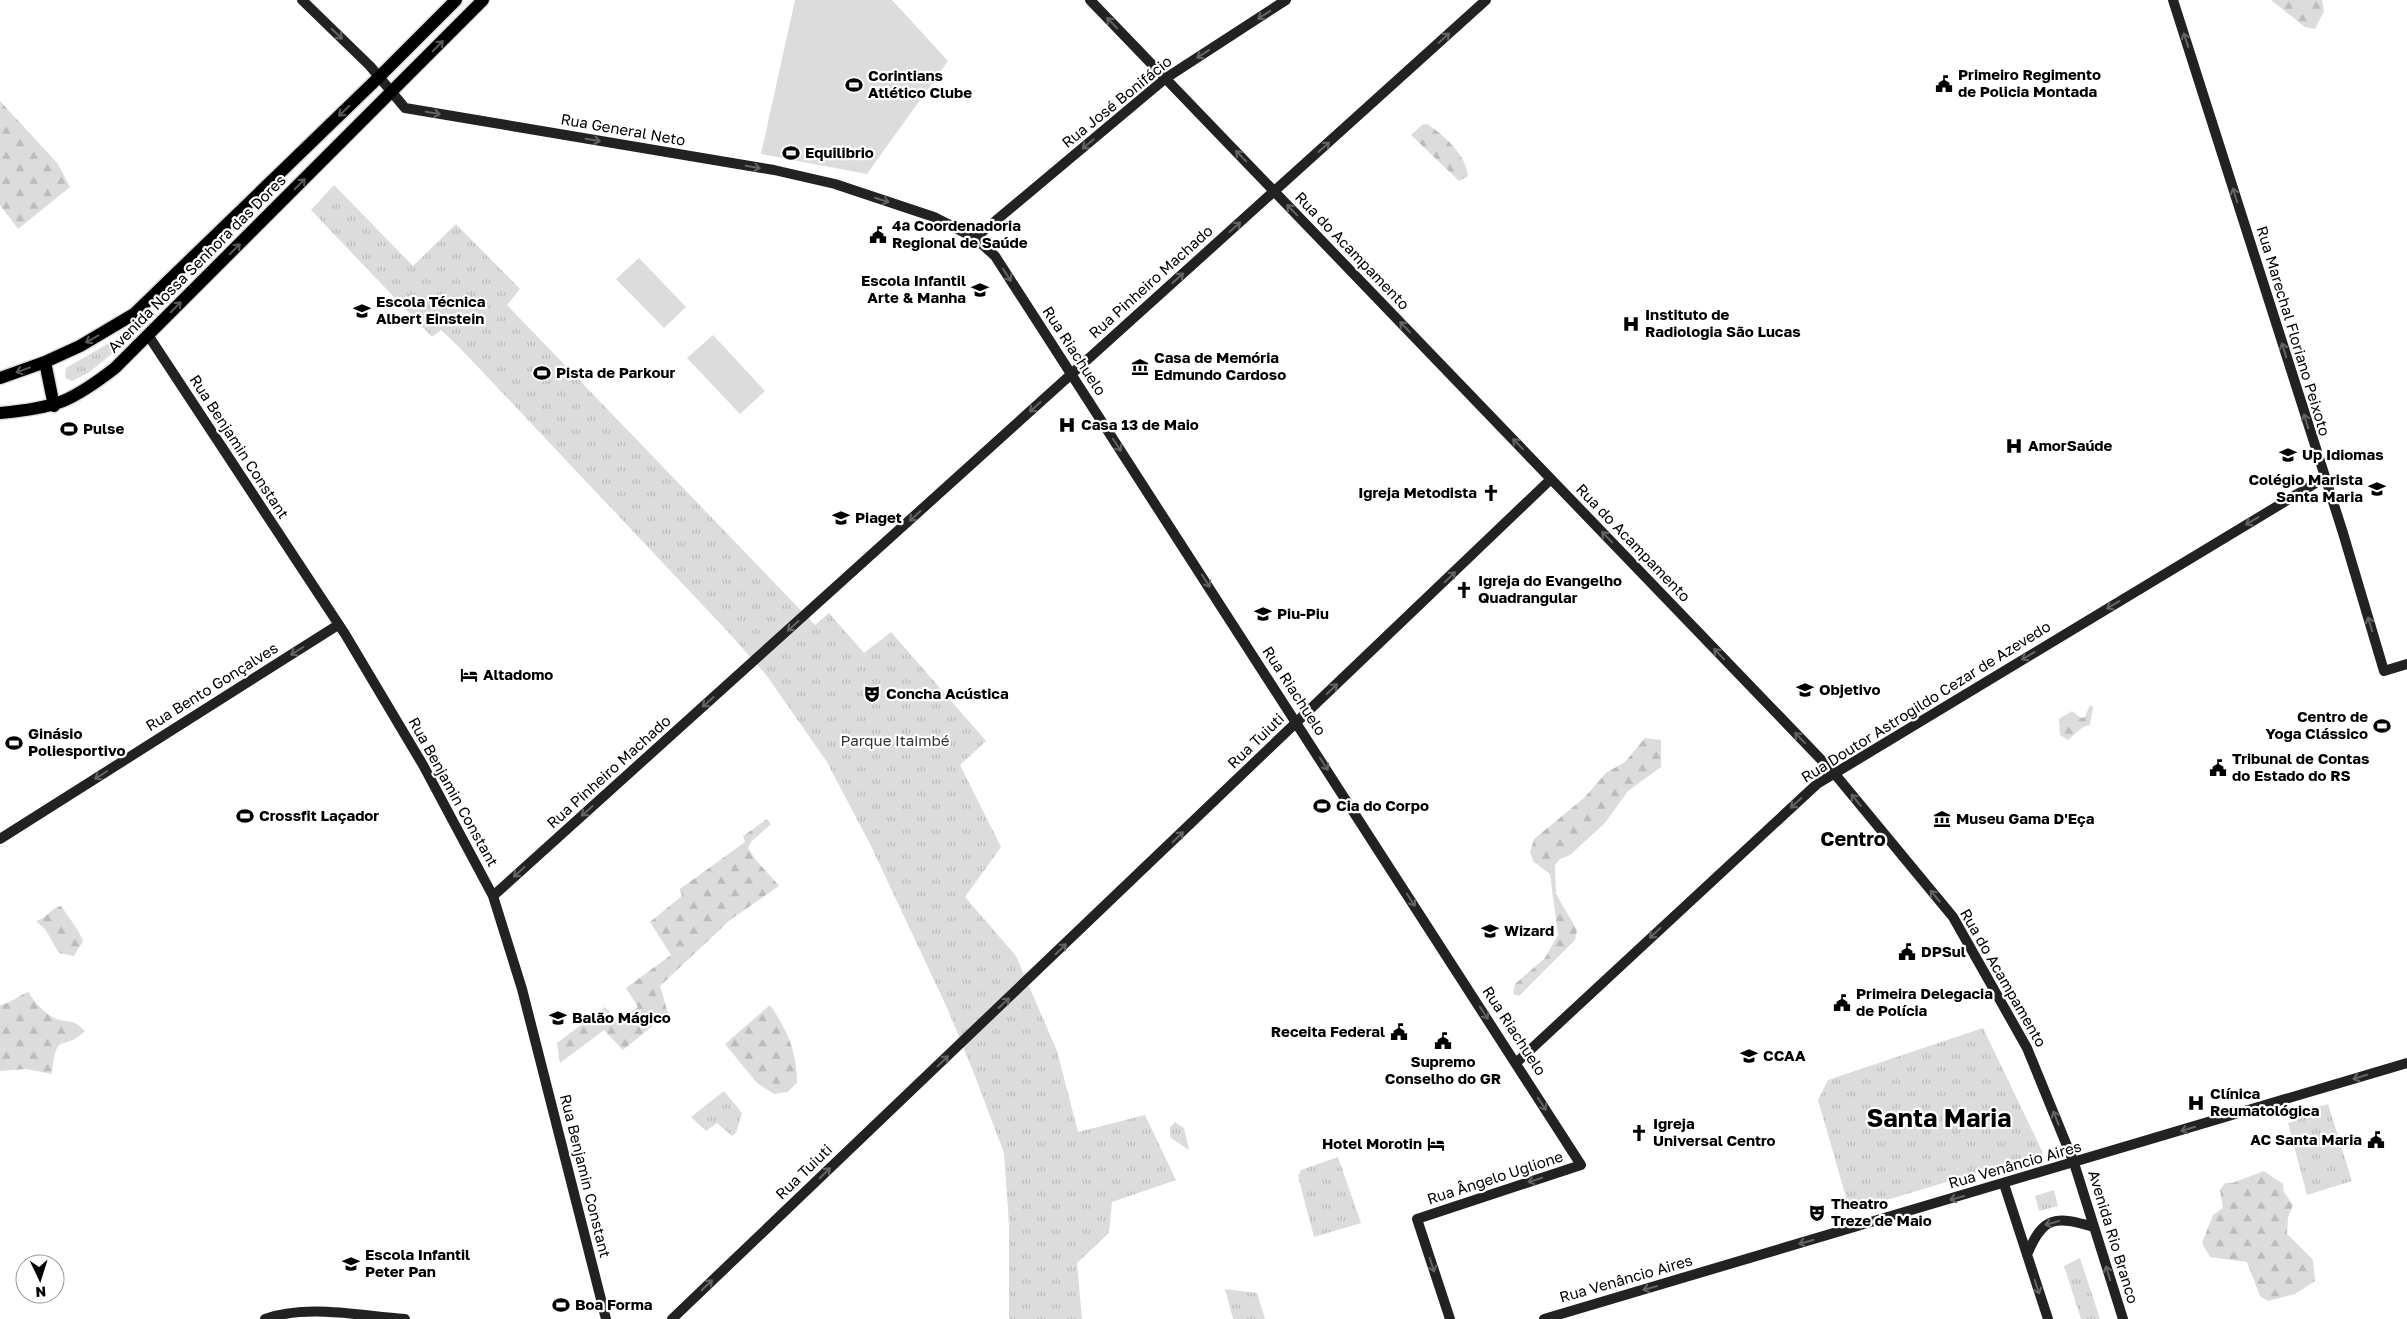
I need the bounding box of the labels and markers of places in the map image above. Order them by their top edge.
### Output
place label: Primeiro Regimento de Policia Montada [1958,65,2101,100]
place label: Corintians Atlético Clube [868,66,972,101]
public building icon: Primeiro Regimento de Policia Montada [1934,74,1954,94]
sports icon: Corintians Atlético Clube [844,75,864,95]
sports icon: Equilibrio [781,143,801,163]
place label: Equilibrio [805,143,874,161]
place label: 4ª Coordenadoria Regional de Saúde [892,216,1028,251]
public building icon: 4ª Coordenadoria Regional de Saúde [868,225,888,245]
place label: Escola Infantil Arte & Manha [861,271,966,306]
school or university icon: Escola Infantil Arte & Manha [970,280,990,300]
place label: Escola Técnica Albert Einstein [376,292,486,327]
school or university icon: Escola Técnica Albert Einstein [352,301,372,321]
place label: Instituto de Radiologia São Lucas [1645,305,1801,340]
hospital icon: Instituto de Radiologia São Lucas [1621,314,1641,334]
place label: Casa de Memória Edmundo Cardoso [1154,348,1286,383]
museum icon: Casa de Memória Edmundo Cardoso [1130,357,1150,377]
sports icon: Pista de Parkour [532,363,552,383]
place label: Pista de Parkour [556,363,675,381]
hospital icon: Casa 13 de Maio [1057,415,1077,435]
place label: Casa 13 de Maio [1081,415,1199,433]
sports icon: Pulse [59,419,79,439]
place label: Pulse [83,419,124,437]
hospital icon: AmorSaúde [2004,436,2024,456]
place label: AmorSaúde [2028,436,2113,454]
school or university icon: Up Idiomas [2278,445,2298,465]
place label: Up Idiomas [2302,445,2384,463]
place label: Colégio Marista Santa Maria [2248,470,2363,505]
school or university icon: Colégio Marista Santa Maria [2367,479,2387,499]
place label: Igreja Metodista [1358,483,1477,501]
church icon: Igreja Metodista [1481,483,1501,503]
school or university icon: Piaget [831,508,851,528]
place label: Piaget [855,508,902,526]
place label: Igreja do Evangelho Quadrangular [1478,571,1622,606]
church icon: Igreja do Evangelho Quadrangular [1454,580,1474,600]
school or university icon: Piu-Piu [1253,604,1273,624]
place label: Piu-Piu [1277,604,1329,622]
hotel icon: Altadomo [459,665,479,685]
place label: Altadomo [483,665,553,683]
school or university icon: Objetivo [1795,680,1815,700]
place label: Objetivo [1819,680,1880,698]
theatre icon: Concha Acústica [862,684,882,704]
place label: Concha Acústica [886,684,1009,702]
place label: Centro de Yoga Clássico [2265,707,2368,742]
sports icon: Centro de Yoga Clássico [2372,716,2392,736]
place label: Ginásio Poliesportivo [28,724,126,759]
sports icon: Ginásio Poliesportivo [4,733,24,753]
place label: Tribunal de Contas do Estado do RS [2232,749,2369,784]
public building icon: Tribunal de Contas do Estado do RS [2208,758,2228,778]
sports icon: Cia do Corpo [1312,796,1332,816]
place label: Cia do Corpo [1336,796,1429,814]
sports icon: Crossfit Laçador [235,806,255,826]
place label: Crossfit Laçador [259,806,379,824]
museum icon: Museu Gama D'Eça [1932,809,1952,829]
place label: Museu Gama D'Eça [1956,809,2095,827]
school or university icon: Wizard [1480,921,1500,941]
place label: Wizard [1504,921,1554,939]
public building icon: DPSul [1897,942,1917,962]
place label: DPSul [1921,942,1966,960]
place label: Primeira Delegacia de Polícia [1856,984,1993,1019]
public building icon: Primeira Delegacia de Polícia [1832,993,1852,1013]
school or university icon: Balão Mágico [548,1008,568,1028]
place label: Balão Mágico [572,1008,671,1026]
place label: Receita Federal [1271,1022,1385,1040]
public building icon: Receita Federal [1389,1022,1409,1042]
public building icon: Supremo Conselho do GR [1433,1031,1453,1051]
school or university icon: CCAA [1739,1046,1759,1066]
place label: CCAA [1763,1046,1806,1064]
place label: Supremo Conselho do GR [1385,1052,1501,1087]
place label: Clínica Reumatológica [2210,1084,2320,1119]
hospital icon: Clínica Reumatológica [2186,1093,2206,1113]
place label: Igreja Universal Centro [1653,1114,1776,1149]
church icon: Igreja Universal Centro [1629,1123,1649,1143]
place label: AC Santa Maria [2250,1130,2362,1148]
public building icon: AC Santa Maria [2366,1130,2386,1150]
place label: Hotel Morotin [1322,1134,1422,1152]
hotel icon: Hotel Morotin [1426,1134,1446,1154]
place label: Theatro Treze de Maio [1831,1194,1932,1229]
theatre icon: Theatro Treze de Maio [1807,1203,1827,1223]
place label: Escola Infantil Peter Pan [365,1245,470,1280]
school or university icon: Escola Infantil Peter Pan [341,1254,361,1274]
sports icon: Boa Forma [551,1295,571,1315]
place label: Boa Forma [575,1295,653,1313]

